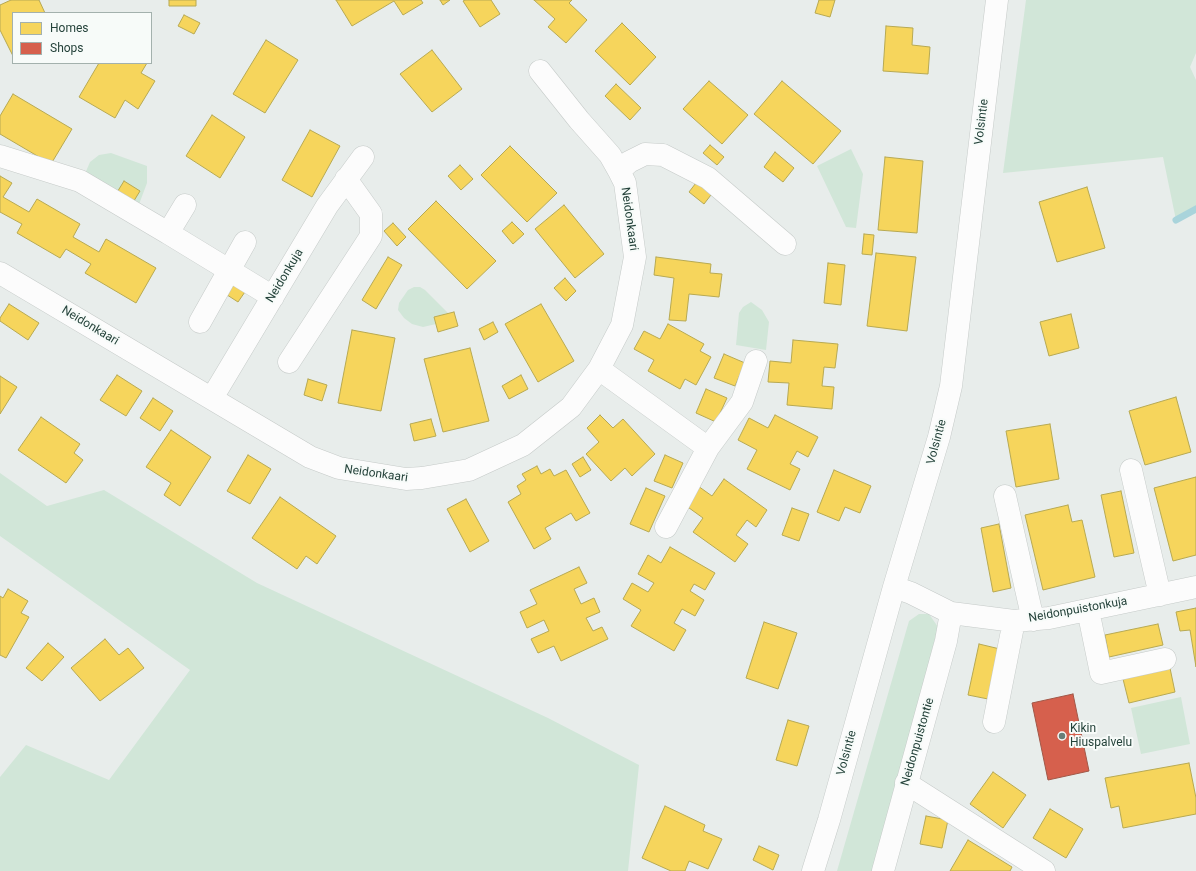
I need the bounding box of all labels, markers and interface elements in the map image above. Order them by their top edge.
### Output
legend [12,12,152,64]
text: Homes [50,21,88,35]
text: Shops [50,41,84,55]
street label: Volsintie [972,98,992,146]
street label: Neidonkaari [617,186,641,252]
street label: Neidonkuja [263,247,307,305]
street label: Neidonkaari [59,303,121,349]
street label: Volsintie [924,418,950,466]
street label: Neidonkaari [343,462,409,486]
street label: Neidonpuistonkuja [1028,594,1128,626]
street label: Neidonpuistontie [899,696,937,788]
place label: Kikin Hiuspalvelu [1070,722,1132,750]
street label: Volsintie [834,729,860,777]
marker: Kikin Hiuspalvelu [1057,731,1067,741]

